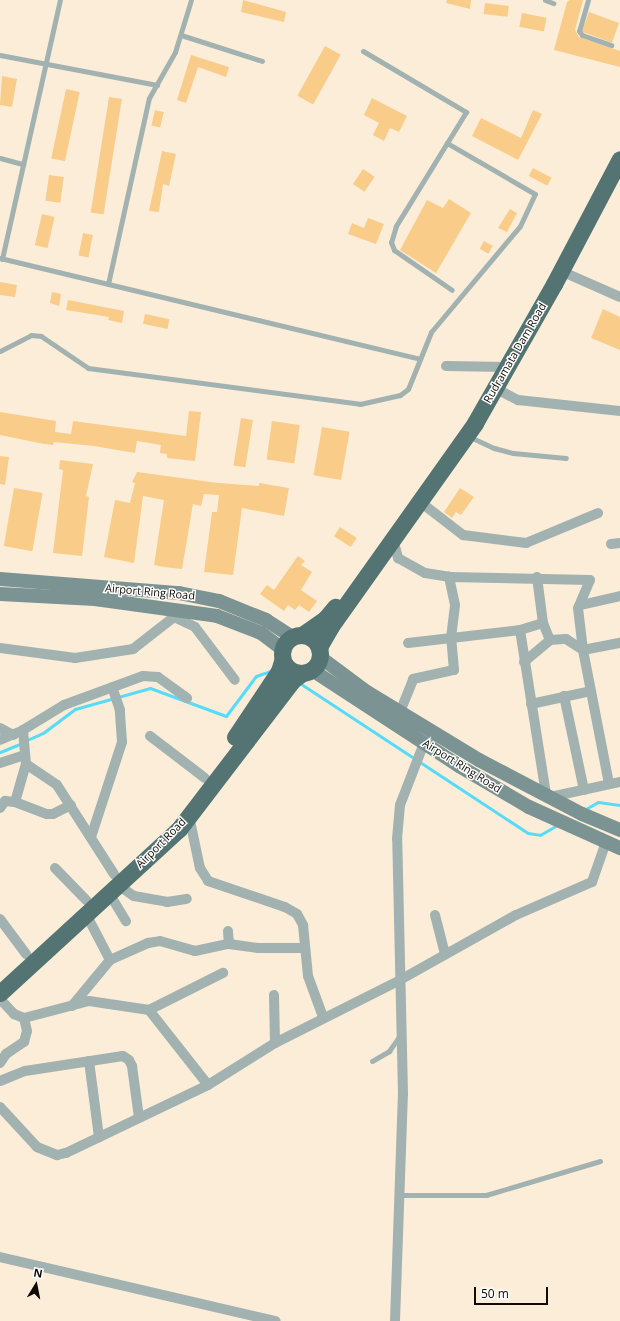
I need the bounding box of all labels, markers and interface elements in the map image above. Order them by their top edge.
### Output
street label: Rudramata Dam Road [481,301,549,405]
street label: Airport Ring Road [104,581,196,603]
street label: Airport Ring Road [420,736,504,796]
street label: Airport Road [133,815,189,871]
north arrow [16,1265,56,1305]
text: N [32,1265,44,1281]
scale bar [476,1279,550,1305]
text: 50 m [481,1285,509,1302]

